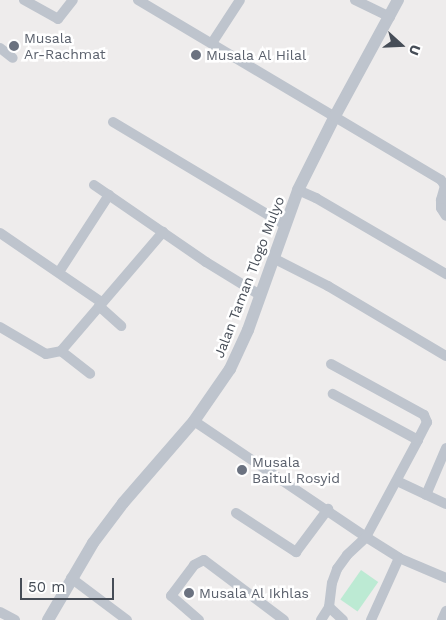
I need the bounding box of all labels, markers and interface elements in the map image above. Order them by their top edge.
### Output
north arrow [376,20,426,70]
place label: Musala Ar-Rachmat [24,30,106,62]
marker: Musala Ar-Rachmat [8,40,20,52]
text: U [406,43,424,58]
place label: Musala Al Hilal [206,47,308,63]
marker: Musala Al Hilal [190,49,202,61]
street label: Jalan Taman Tlogo Mulyo [210,193,288,361]
place label: Musala Baitul Rosyid [252,454,341,487]
marker: Musala Baitul Rosyid [236,464,248,476]
scale bar [22,568,116,600]
text: 50 m [28,578,65,596]
place label: Musala Al Ikhlas [199,585,310,601]
marker: Musala Al Ikhlas [183,587,195,599]

